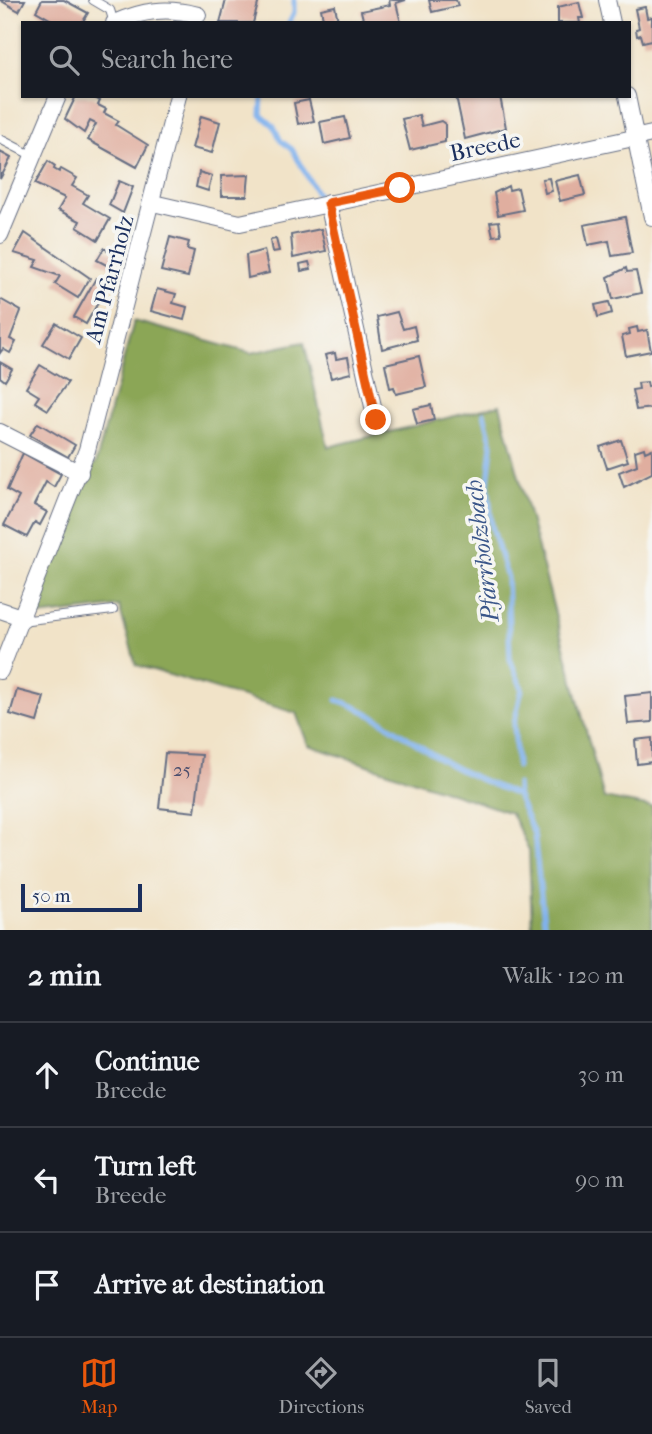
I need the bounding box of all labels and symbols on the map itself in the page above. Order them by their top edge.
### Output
street label: Breede [447,126,523,167]
route start [384,172,415,203]
street label: Am Pfarrholz [79,212,140,347]
route end [360,404,391,435]
water label: Pfarrholzbach [459,478,505,625]
house number: 25 [173,759,191,781]
scale bar [21,881,142,913]

